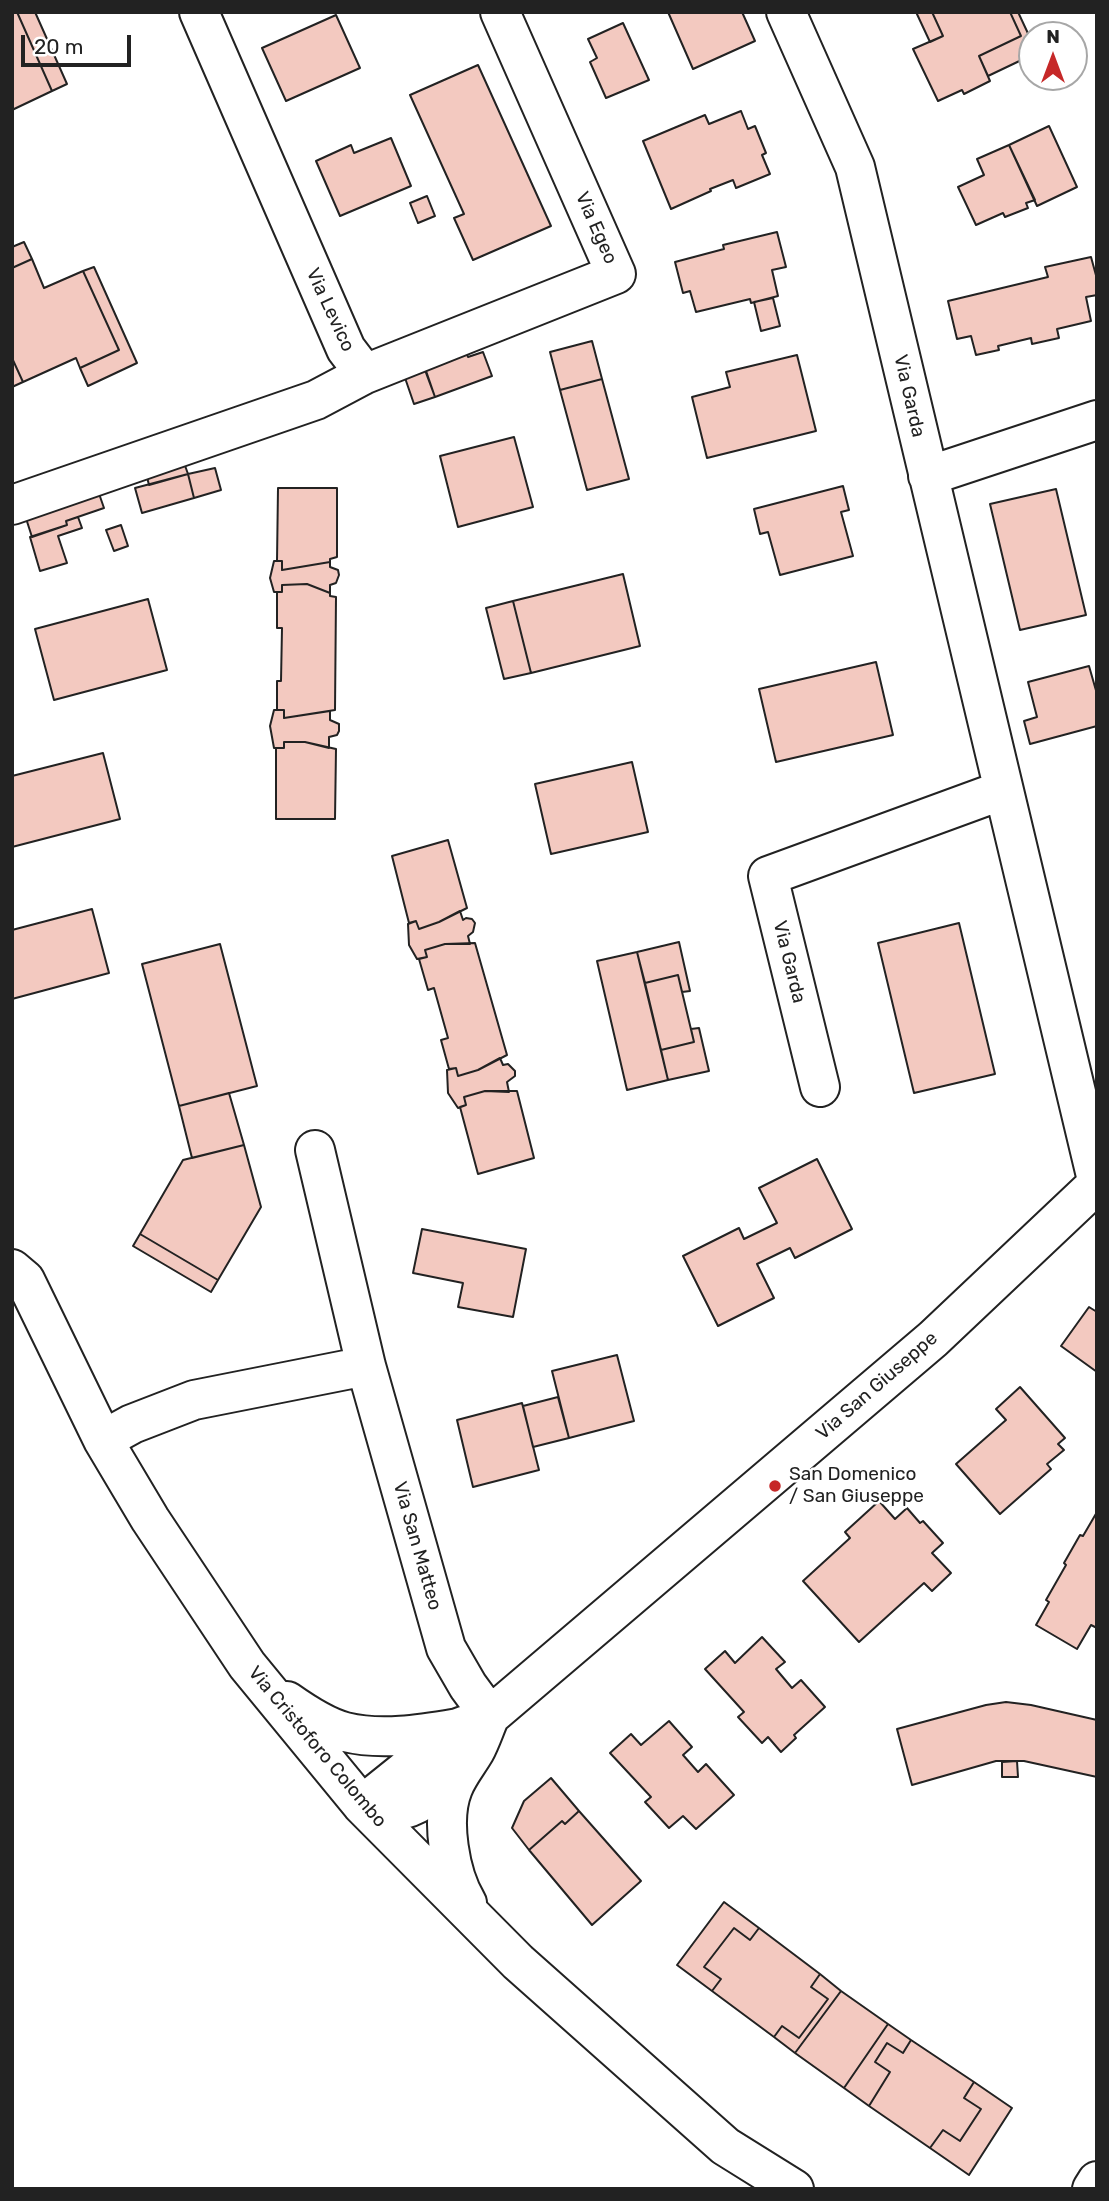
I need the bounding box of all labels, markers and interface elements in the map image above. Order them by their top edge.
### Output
scale bar [24,21,135,65]
north arrow [1018,21,1088,91]
text: N [1046,25,1060,48]
text: 20 m [34,34,83,59]
street label: Via Egeo [570,188,622,268]
street label: Via Levico [301,265,359,355]
street label: Via Garda [888,352,930,440]
street label: Via Garda [768,918,810,1006]
street label: Via San Giuseppe [812,1327,942,1445]
place label: San Domenico / San Giuseppe [789,1464,924,1508]
marker: San Domenico / San Giuseppe [767,1478,783,1494]
street label: Via San Matteo [388,1479,446,1613]
street label: Via Cristoforo Colombo [243,1662,391,1832]

